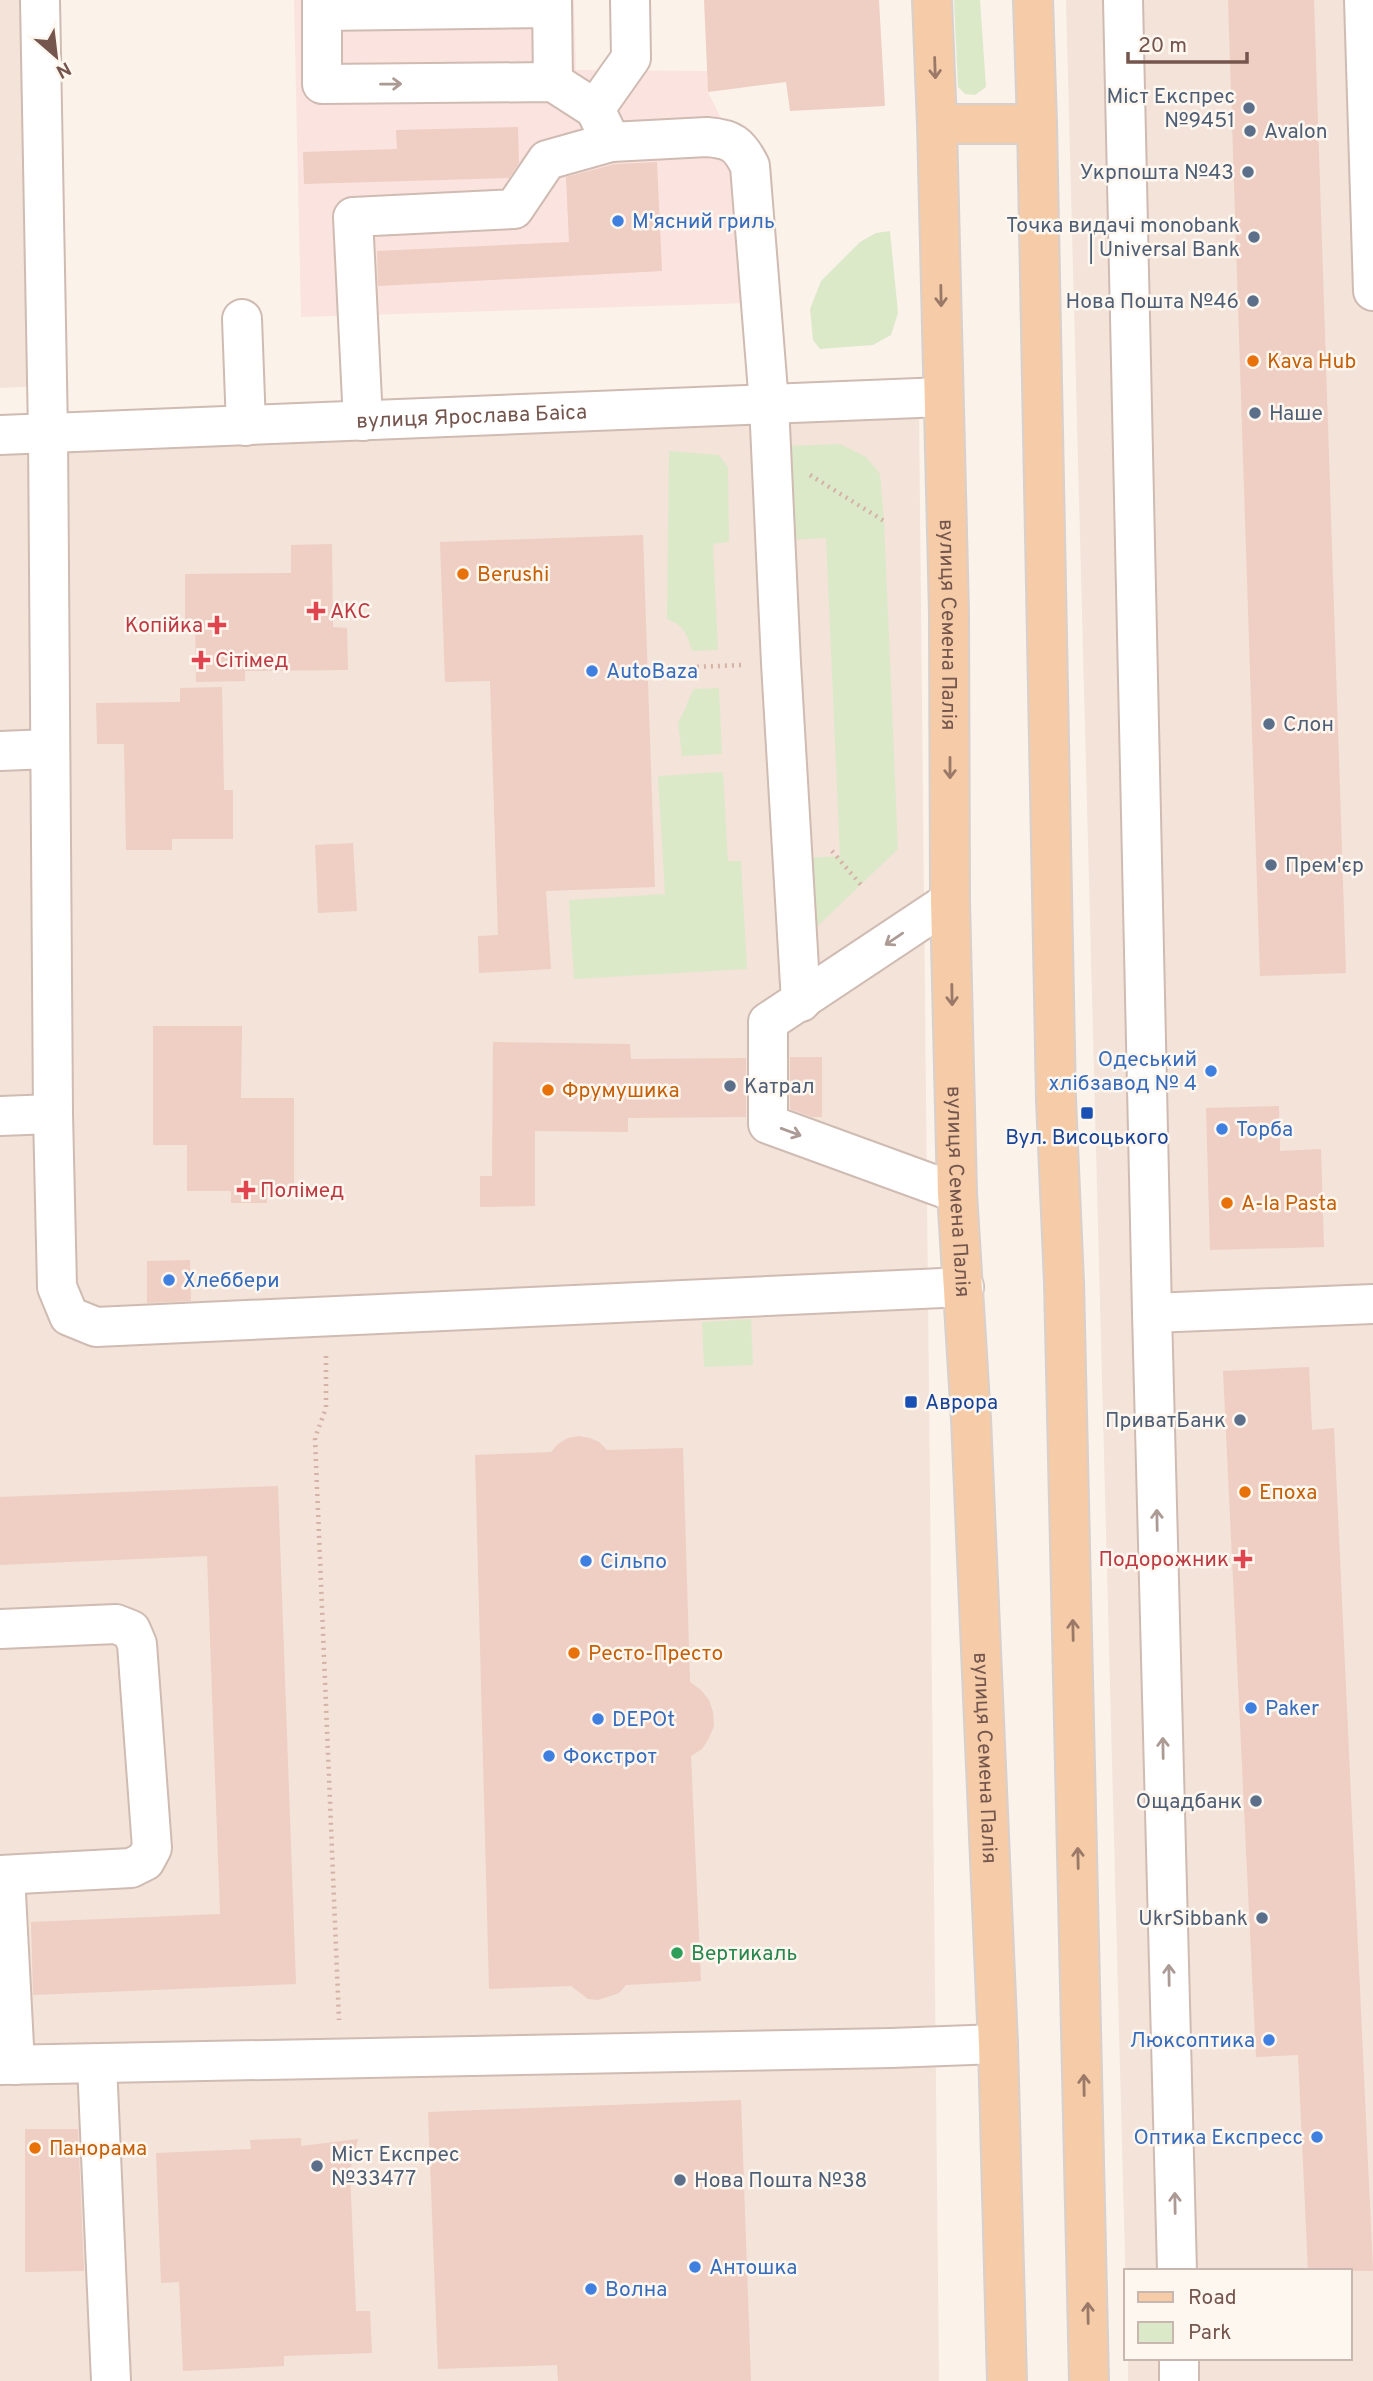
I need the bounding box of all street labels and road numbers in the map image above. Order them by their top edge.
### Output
street label: вулиця Ярослава Баіса [356,399,588,436]
street label: вулиця Семена Палія [932,519,961,731]
street label: вулиця Семена Палія [939,1086,975,1298]
street label: вулиця Семена Палія [966,1652,1002,1864]

